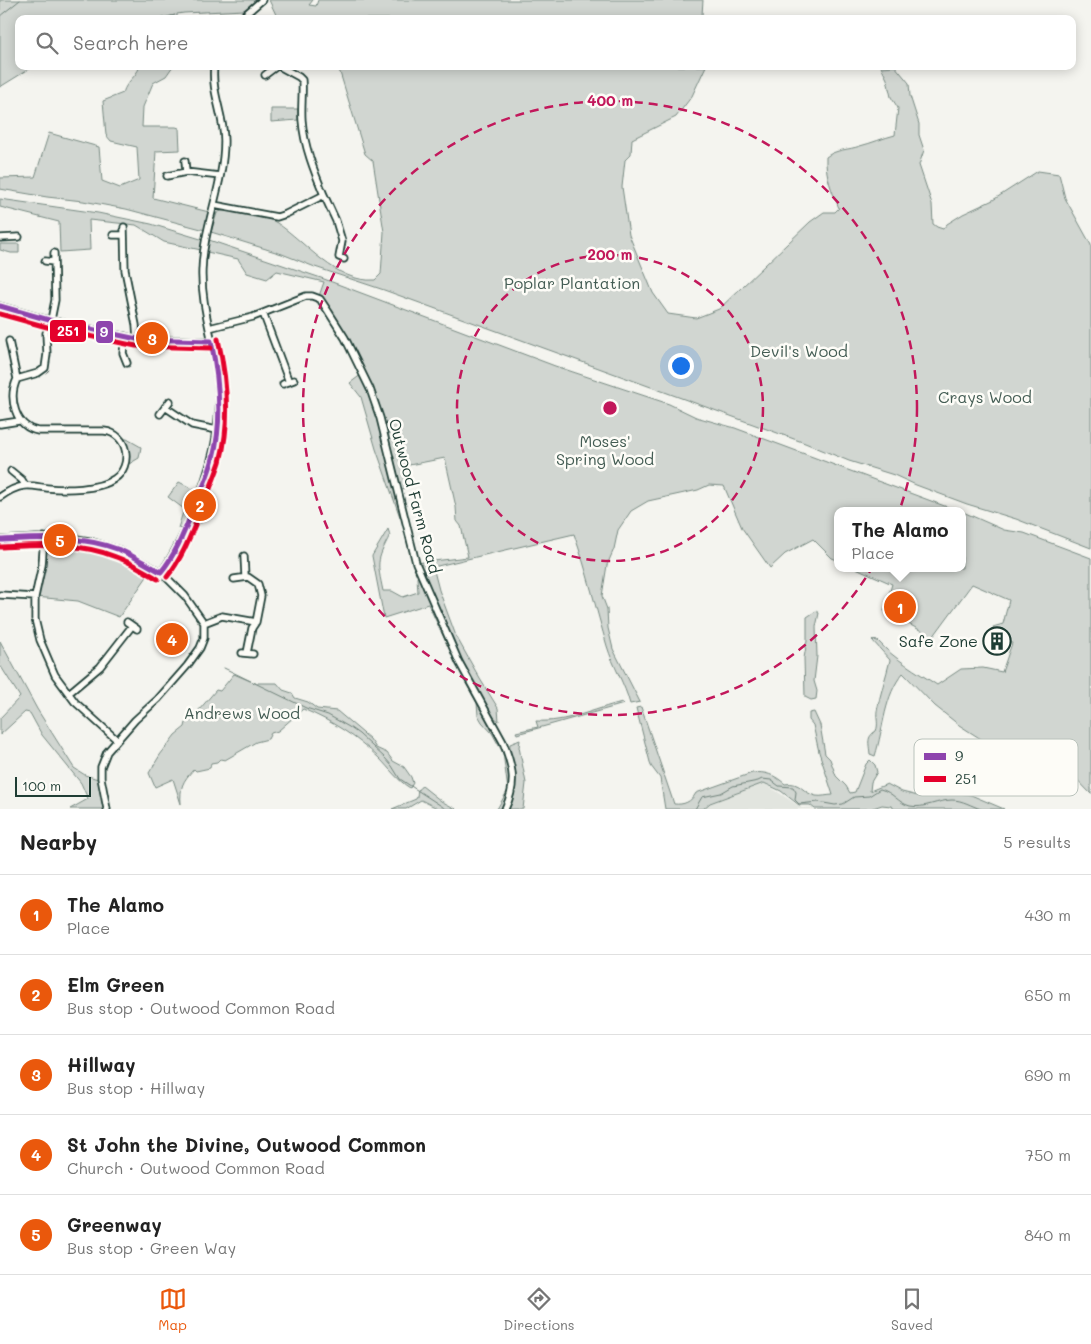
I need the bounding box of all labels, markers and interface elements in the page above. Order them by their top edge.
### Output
search box [15,15,1076,70]
icon: search [33,29,61,57]
text: Search here [73,30,189,55]
text: 400 m [587,90,633,110]
text: 200 m [588,244,633,264]
park label: Poplar Plantation [504,272,640,293]
line badge: 251 [49,319,87,343]
pin: 3 [136,319,168,357]
line badge: 9 [95,320,114,344]
text: 251 [57,321,79,340]
text: 9 [100,322,109,341]
park label: Devil's Wood [750,340,848,361]
your location [668,353,694,379]
park label: Crays Wood [938,386,1032,407]
centre of rings [601,399,619,417]
street label: Outwood Farm Road [385,416,446,576]
park label: Moses' Spring Wood [556,430,654,469]
pin: 2 [184,486,216,524]
popup [834,507,966,572]
text: The Alamo [851,517,949,542]
pin: 5 [44,521,76,559]
text: Place [851,542,895,563]
pin: 1 [884,588,916,626]
pin: 4 [156,620,188,658]
building icon: Safe Zone [982,626,1012,656]
place label: Safe Zone [899,630,978,651]
park label: Andrews Wood [184,702,300,723]
legend [914,739,1078,796]
text: 9 [955,746,963,765]
text: 251 [955,769,977,788]
scale bar [15,774,91,797]
text: 100 m [22,776,61,795]
text: Nearby [20,828,97,855]
text: 5 results [1003,831,1071,852]
text: The Alamo [67,892,164,917]
text: 1 [32,904,40,925]
text: 430 m [1024,904,1071,925]
text: Place [67,917,110,938]
text: Elm Green [67,972,164,997]
text: 2 [32,984,40,1005]
text: 650 m [1024,984,1071,1005]
text: Bus stop · Outwood Common Road [67,997,335,1018]
text: Hillway [67,1052,136,1077]
text: 3 [31,1064,41,1085]
text: 690 m [1024,1064,1071,1085]
text: Bus stop · Hillway [67,1077,205,1098]
text: St John the Divine, Outwood Common [67,1132,426,1157]
text: 4 [31,1144,41,1165]
text: 750 m [1025,1144,1071,1165]
text: Church · Outwood Common Road [67,1157,325,1178]
text: Greenway [67,1212,162,1237]
text: 5 [31,1224,41,1245]
text: 840 m [1024,1224,1071,1245]
text: Bus stop · Green Way [67,1237,236,1258]
tab: Map [158,1285,187,1334]
tab: Directions [503,1285,575,1334]
tab: Saved [891,1285,933,1334]

